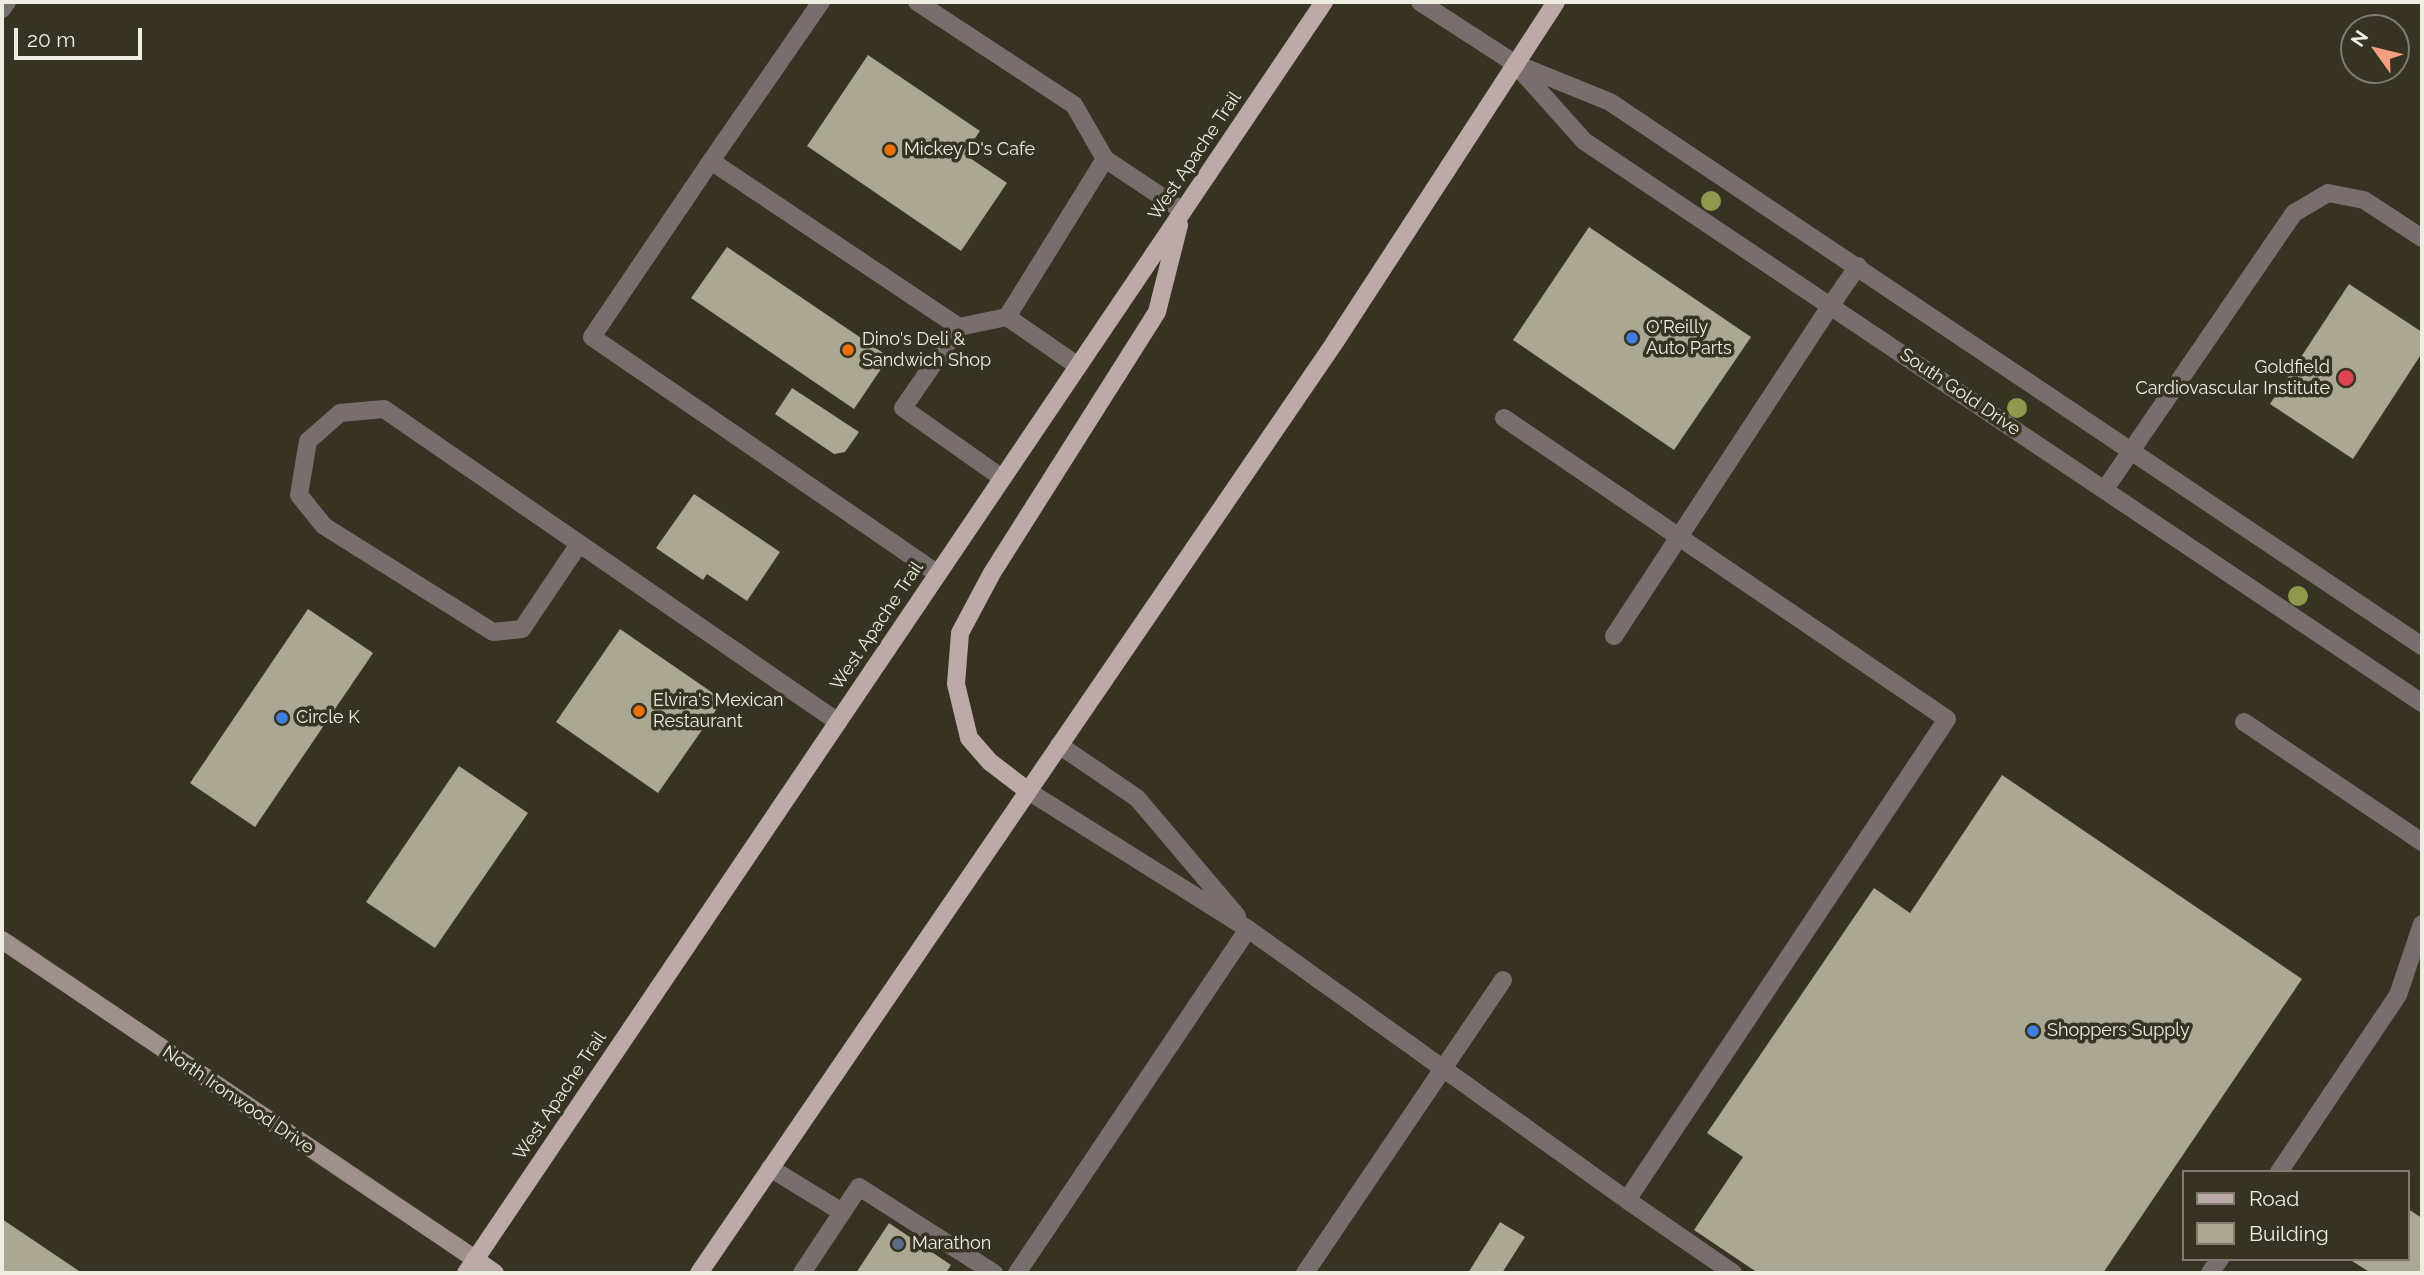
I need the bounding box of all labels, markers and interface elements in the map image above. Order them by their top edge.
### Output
scale bar [18,14,145,58]
north arrow [2340,14,2410,84]
text: N [2346,26,2372,51]
text: 20 m [27,27,75,52]
street label: West Apache Trail [1144,88,1246,224]
place label: Mickey D's Cafe [904,139,1035,161]
marker: Mickey D's Cafe [882,142,898,158]
place label: O'Reilly Auto Parts [1646,317,1732,360]
place label: Dino's Deli & Sandwich Shop [862,329,991,372]
marker: O'Reilly Auto Parts [1624,330,1640,346]
marker: Dino's Deli & Sandwich Shop [840,342,856,358]
street label: South Gold Drive [1896,344,2024,440]
place label: Goldfield Cardiovascular Institute [2135,357,2330,400]
marker: Goldfield Cardiovascular Institute [2336,368,2356,388]
street label: West Apache Trail [826,558,928,694]
place label: Elvira's Mexican Restaurant [653,690,784,732]
marker: Elvira's Mexican Restaurant [631,703,647,719]
place label: Circle K [296,707,360,729]
marker: Circle K [274,710,290,726]
place label: Shoppers Supply [2047,1020,2190,1042]
marker: Shoppers Supply [2025,1023,2041,1039]
street label: West Apache Trail [509,1028,611,1164]
street label: North Ironwood Drive [158,1041,318,1159]
legend [2182,1170,2410,1261]
text: Road [2249,1186,2299,1211]
text: Building [2249,1221,2329,1246]
place label: Marathon [912,1233,991,1255]
marker: Marathon [890,1236,906,1252]

